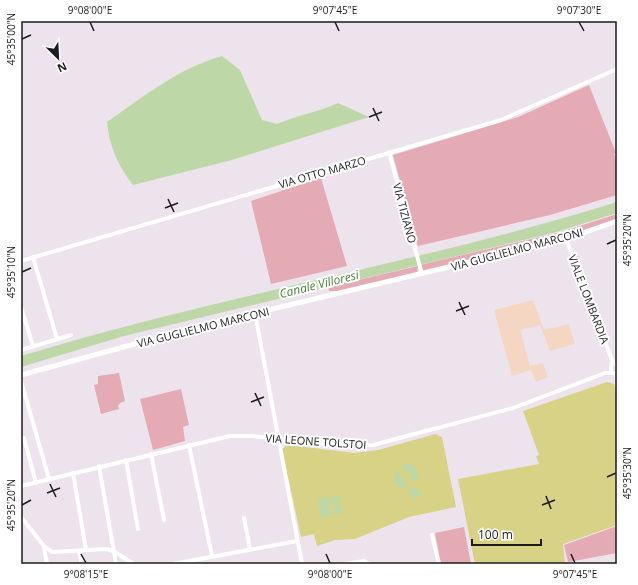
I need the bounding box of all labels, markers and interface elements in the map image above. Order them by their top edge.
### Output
text: 9°08'00"E [68,3,112,17]
text: 9°07'45"E [313,3,357,17]
text: 9°07'30"E [557,3,601,17]
text: 45°35'00"N [4,13,18,65]
north arrow [38,38,78,78]
text: N [55,59,69,76]
street label: VIA OTTO MARZO [277,152,367,192]
street label: VIA TIZIANO [390,181,420,245]
text: 45°35'20"N [620,214,634,266]
street label: VIA GUGLIELMO MARCONI [449,224,585,274]
text: 45°35'10"N [4,246,18,298]
street label: VIALE LOMBARDIA [565,252,613,346]
water label: Canale Villoresi [278,266,361,302]
street label: VIA GUGLIELMO MARCONI [135,303,271,351]
street label: VIA LEONE TOLSTOI [265,430,367,452]
text: 45°35'30"N [620,447,634,499]
text: 45°35'20"N [4,479,18,531]
scale bar [472,521,541,547]
text: 100 m [478,526,513,543]
text: 9°08'15"E [64,567,108,581]
text: 9°08'00"E [308,567,352,581]
text: 9°07'45"E [553,567,597,581]

